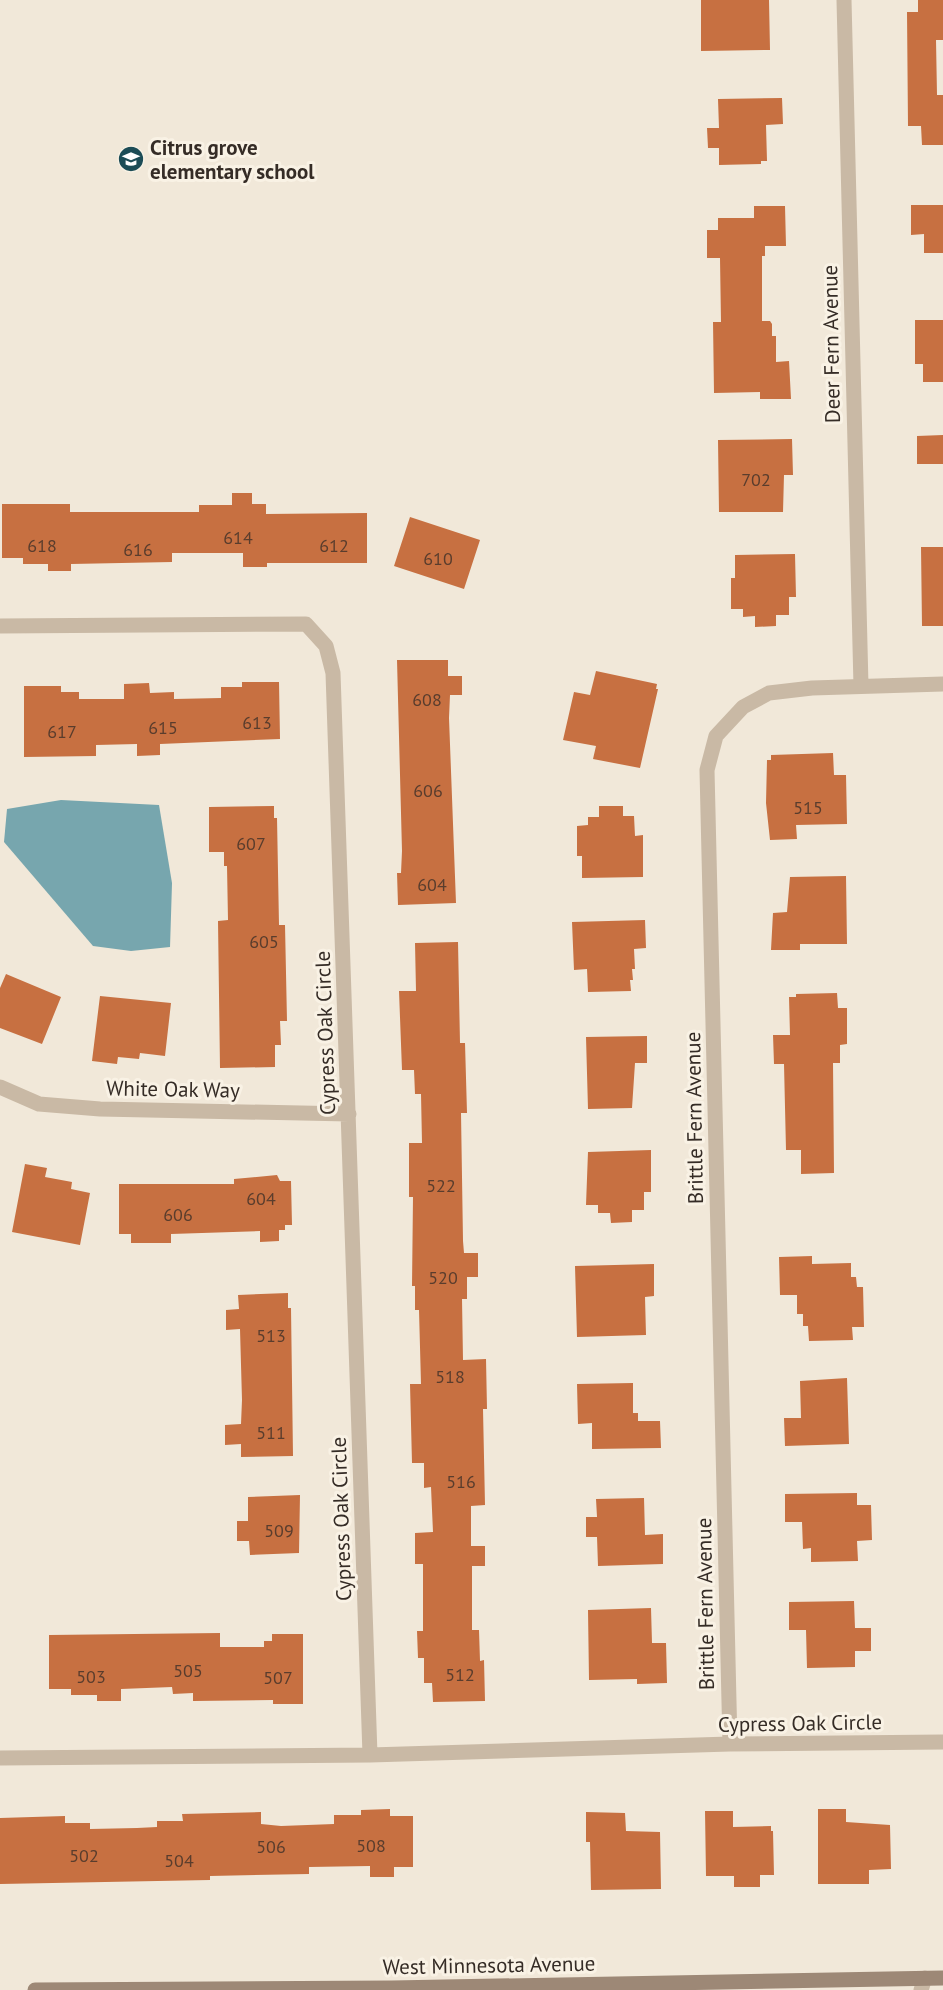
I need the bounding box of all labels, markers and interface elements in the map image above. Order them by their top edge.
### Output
place label: Citrus grove elementary school [150,134,315,185]
school or university icon: Citrus grove elementary school [116,144,146,174]
street label: Deer Fern Avenue [816,265,846,423]
house number: 702 [741,468,771,491]
house number: 614 [223,526,253,549]
house number: 618 [27,534,57,557]
house number: 612 [319,534,349,557]
house number: 616 [123,538,153,561]
house number: 610 [423,547,453,570]
house number: 608 [412,688,442,711]
house number: 613 [242,711,272,734]
house number: 615 [148,716,178,739]
house number: 617 [47,720,77,743]
house number: 606 [413,779,443,802]
house number: 515 [793,796,823,819]
house number: 607 [236,832,266,855]
house number: 604 [417,873,447,896]
house number: 605 [249,930,279,953]
street label: Cypress Oak Circle [309,950,341,1116]
street label: Brittle Fern Avenue [679,1032,709,1204]
street label: White Oak Way [106,1074,240,1104]
house number: 522 [426,1174,456,1197]
house number: 604 [246,1187,276,1210]
house number: 606 [163,1203,193,1226]
house number: 520 [428,1266,458,1289]
house number: 513 [256,1324,286,1347]
house number: 518 [435,1365,465,1388]
house number: 511 [256,1421,286,1444]
street label: Cypress Oak Circle [325,1436,357,1602]
house number: 516 [446,1470,476,1493]
street label: Brittle Fern Avenue [690,1518,720,1690]
house number: 509 [264,1519,294,1542]
house number: 505 [173,1659,203,1682]
house number: 512 [445,1663,475,1686]
house number: 503 [76,1665,106,1688]
house number: 507 [263,1666,293,1689]
street label: Cypress Oak Circle [718,1708,882,1738]
house number: 508 [356,1834,386,1857]
house number: 506 [256,1835,286,1858]
house number: 502 [69,1844,99,1867]
house number: 504 [164,1849,194,1872]
street label: West Minnesota Avenue [382,1950,596,1980]

